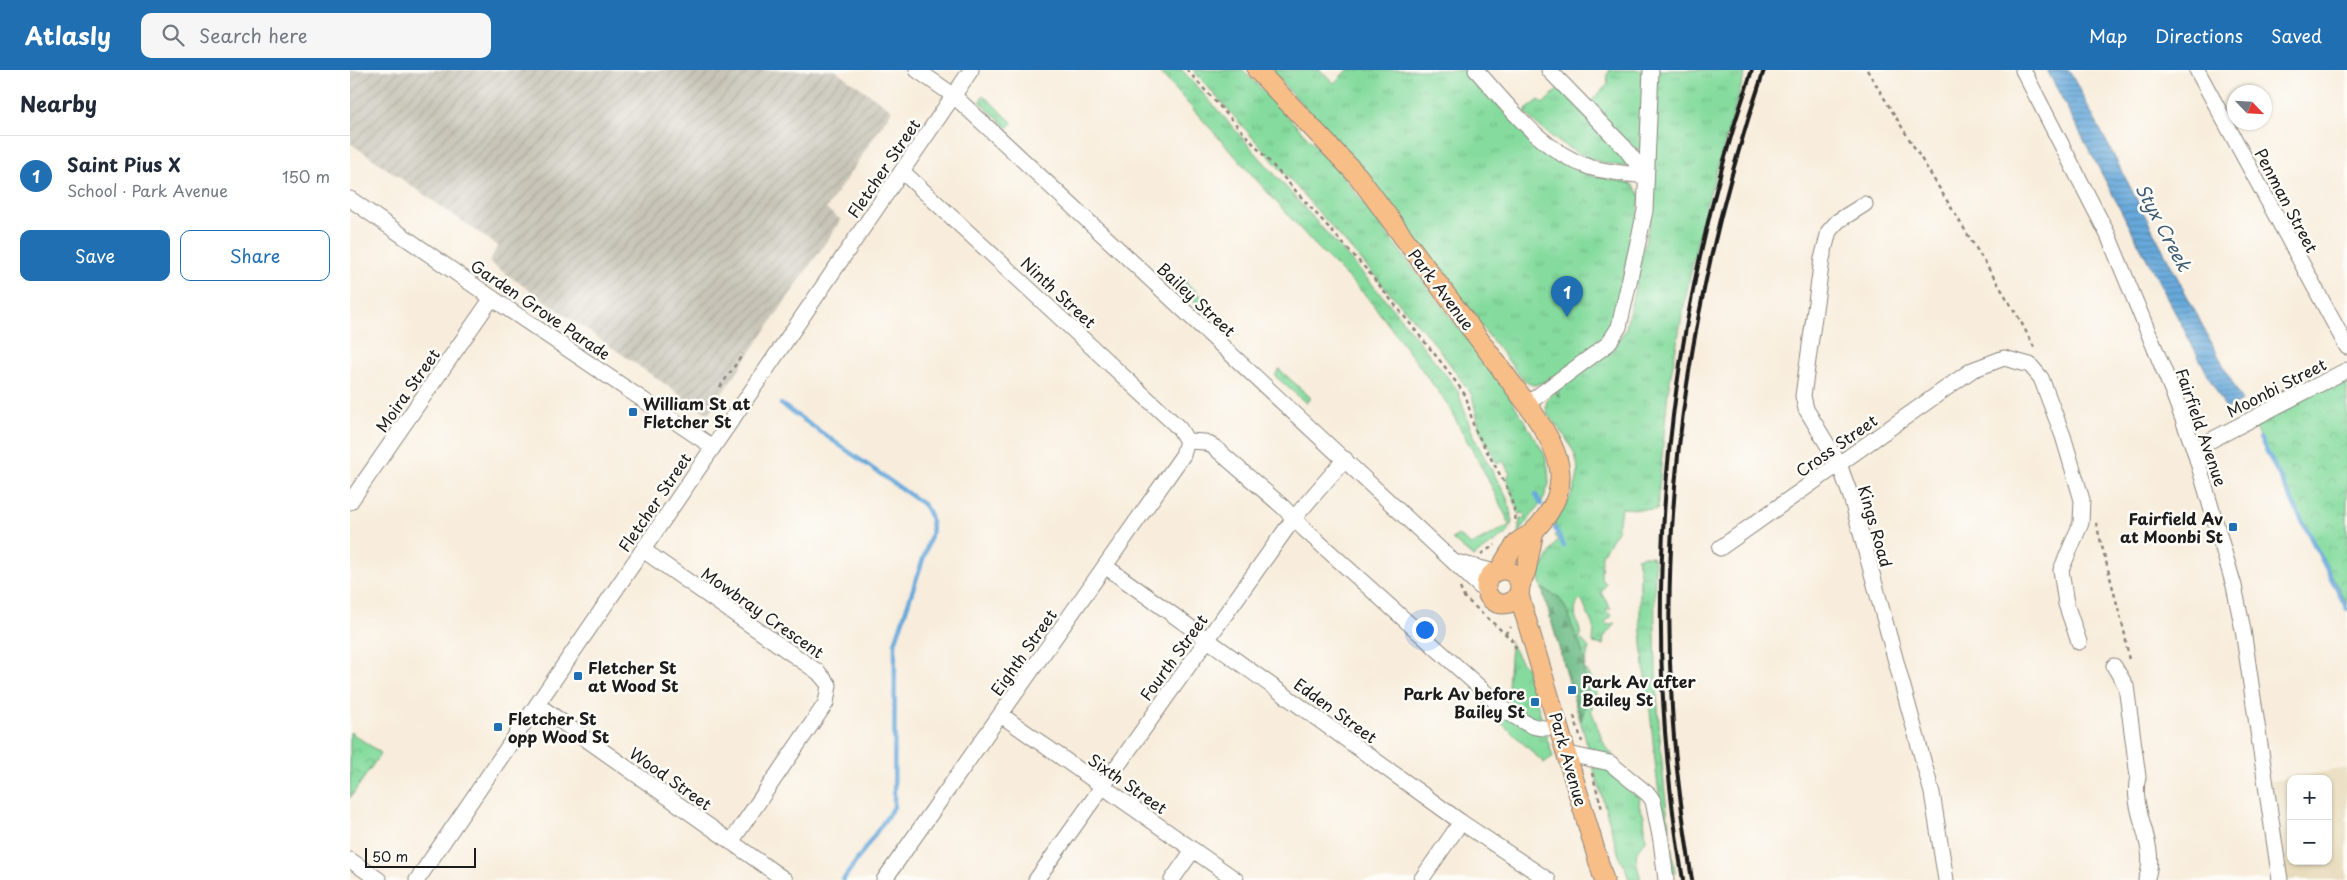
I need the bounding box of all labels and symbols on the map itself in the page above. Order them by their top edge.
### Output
north arrow [2227,85,2272,130]
street label: Fletcher Street [841,114,925,222]
street label: Penman Street [2249,143,2325,257]
water label: Styx Creek [2130,178,2199,277]
street label: Park Avenue [1403,243,1481,335]
street label: Ninth Street [1016,251,1102,333]
street label: Garden Grove Parade [466,253,616,365]
street label: Bailey Street [1152,256,1242,342]
pin: 1 [1551,276,1583,317]
street label: Moira Street [369,343,445,437]
street label: Moonbi Street [2222,351,2331,422]
street label: Fairfield Avenue [2171,365,2234,490]
place label: William St at Fletcher St [643,391,751,433]
marker: William St at Fletcher St [627,406,639,418]
street label: Cross Street [1790,408,1882,482]
street label: Fletcher Street [612,448,696,556]
street label: Kings Road [1853,482,1899,570]
place label: Fairfield Av at Moonbi St [2120,506,2223,548]
marker: Fairfield Av at Moonbi St [2227,521,2239,533]
street label: Mowbray Crescent [697,561,830,664]
street label: Eighth Street [984,603,1062,700]
street label: Fourth Street [1133,608,1213,705]
your location [1412,617,1438,643]
place label: Fletcher St at Wood St [588,655,679,697]
place label: Park Av after Bailey St [1582,669,1696,711]
marker: Fletcher St at Wood St [572,670,584,682]
street label: Edden Street [1289,672,1383,749]
place label: Park Av before Bailey St [1403,681,1525,723]
marker: Park Av after Bailey St [1566,684,1578,696]
marker: Park Av before Bailey St [1529,696,1541,708]
place label: Fletcher St opp Wood St [508,706,610,748]
street label: Park Avenue [1544,709,1594,809]
marker: Fletcher St opp Wood St [492,721,504,733]
street label: Wood Street [625,741,717,815]
street label: Sixth Street [1084,747,1173,819]
scale bar [365,845,476,868]

